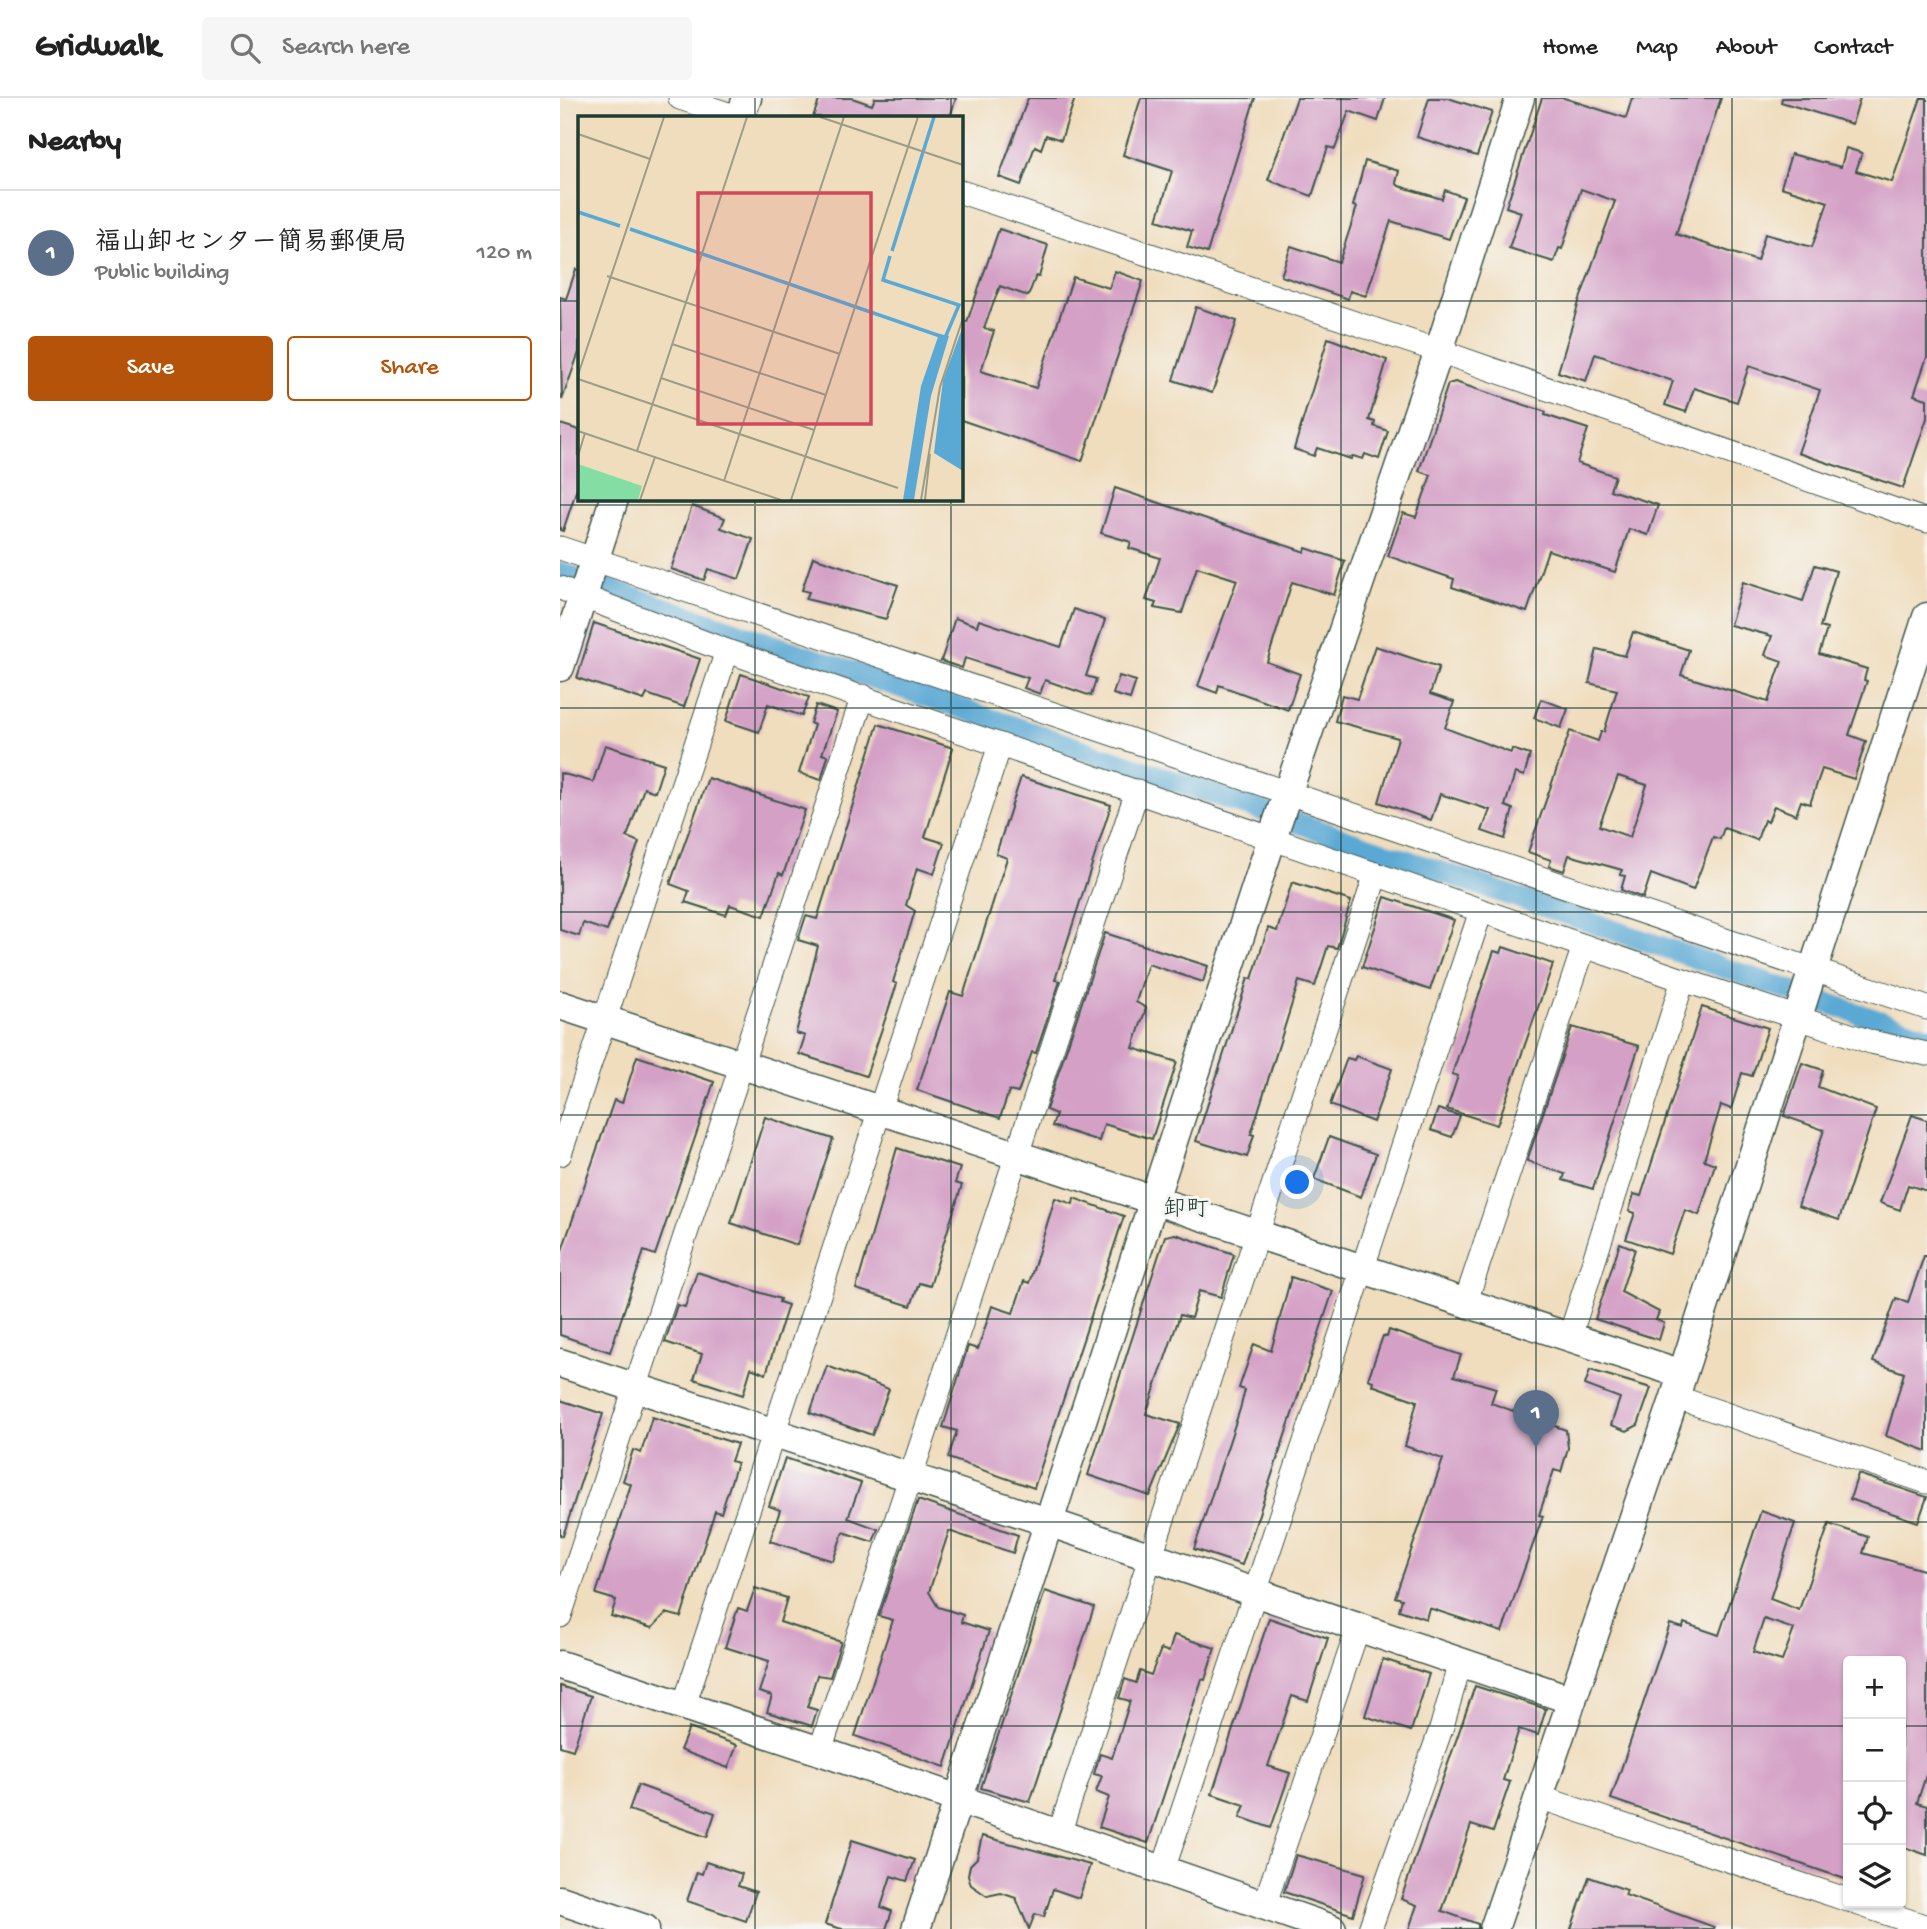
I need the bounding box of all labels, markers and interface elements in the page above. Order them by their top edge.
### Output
search box [202,17,692,80]
text: Gridwalk [35,29,160,67]
icon: search [226,29,264,67]
text: Search here [282,33,410,64]
text: Home [1542,34,1598,63]
text: Map [1636,34,1678,63]
text: About [1716,34,1776,63]
text: Contact [1814,34,1892,63]
inset map [578,116,962,500]
text: Nearby [28,126,121,161]
text: 福山卸センター簡易郵便局 [95,229,407,260]
text: 1 [46,240,56,267]
text: 120 m [477,240,532,267]
text: Public building [95,260,229,287]
button: Save [28,336,273,401]
button: Share [287,336,532,401]
your location [1280,1165,1314,1199]
district label: 卸町 [1163,1196,1209,1224]
pin: 1 [1513,1390,1559,1448]
map controls [1843,1656,1906,1908]
button: + [1843,1656,1906,1719]
button: − [1843,1719,1906,1782]
button: locate [1843,1782,1906,1845]
button: layers [1843,1845,1906,1908]

